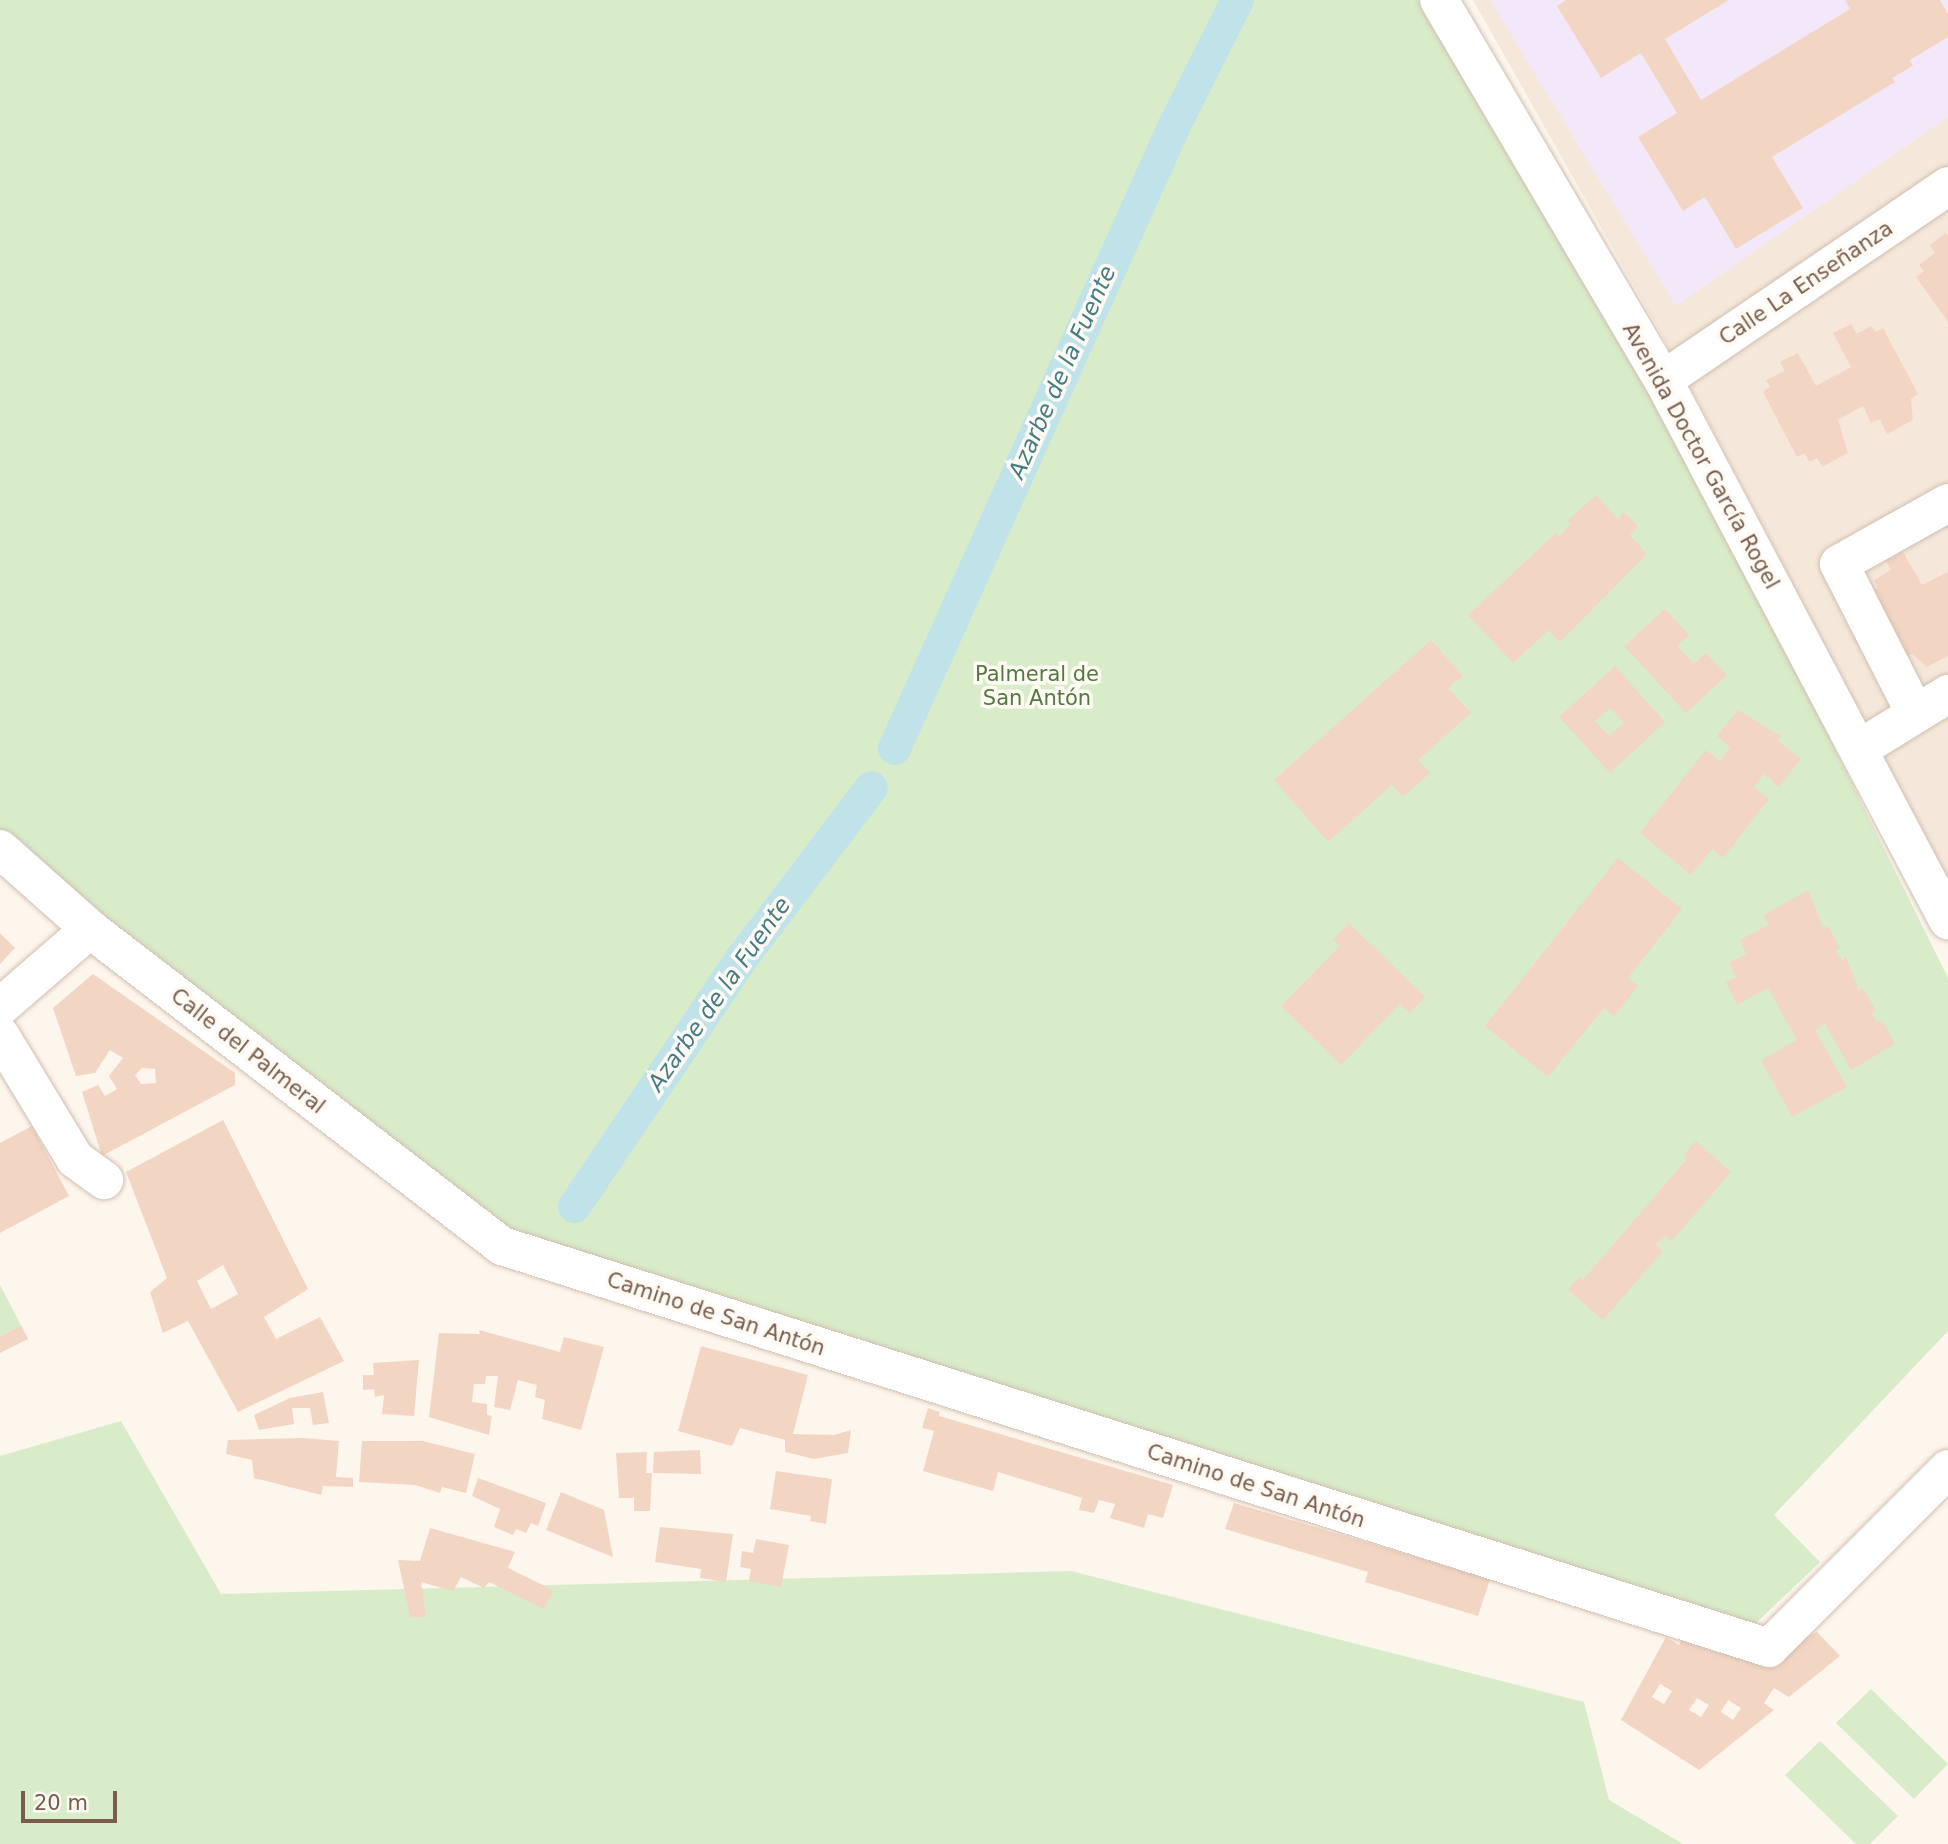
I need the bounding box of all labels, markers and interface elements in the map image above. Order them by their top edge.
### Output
street label: Calle La Enseñanza [1714,216,1898,350]
water label: Azarbe de la Fuente [1003,261,1121,483]
street label: Avenida Doctor García Rogel [1617,319,1785,593]
park label: Palmeral de San Antón [975,661,1099,711]
water label: Azarbe de la Fuente [642,892,796,1096]
street label: Calle del Palmeral [166,983,330,1119]
street label: Camino de San Antón [604,1267,828,1361]
street label: Camino de San Antón [1144,1439,1368,1533]
scale bar [24,1778,121,1822]
text: 20 m [34,1791,88,1815]

